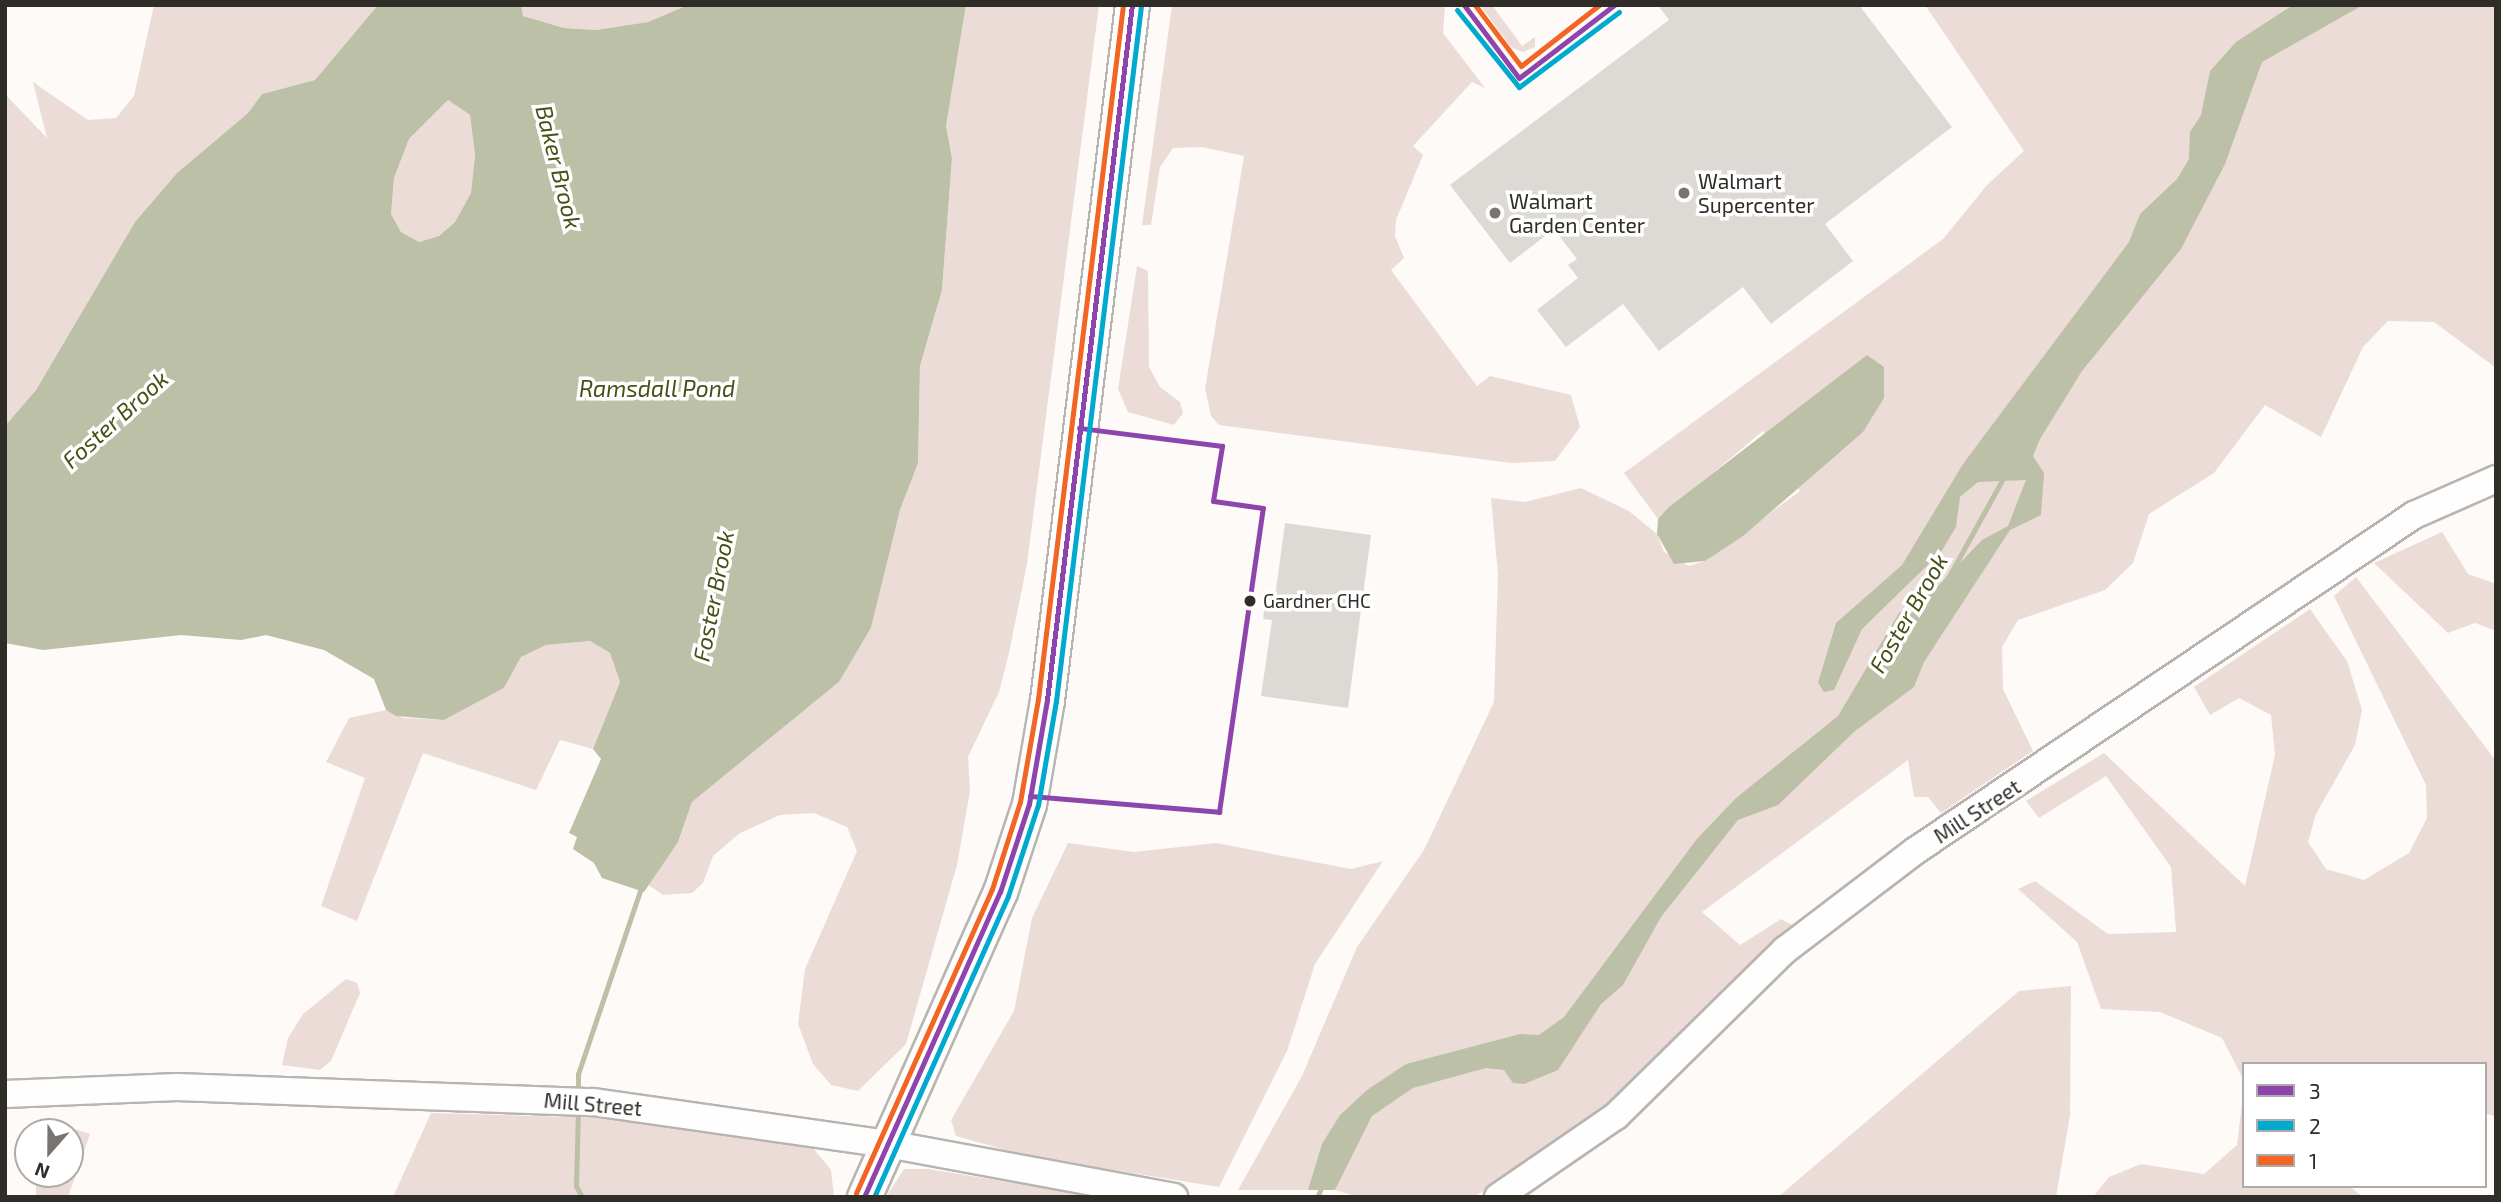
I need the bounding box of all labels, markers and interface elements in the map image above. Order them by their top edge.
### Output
water label: Baker Brook [530,102,588,232]
place label: Walmart Supercenter [1698,168,1815,218]
marker: Walmart Supercenter [1676,185,1692,201]
place label: Walmart Garden Center [1509,188,1645,238]
marker: Walmart Garden Center [1487,205,1503,221]
water label: Foster Brook [56,364,174,474]
water label: Ramsdall Pond [579,374,735,402]
water label: Foster Brook [687,528,739,664]
water label: Foster Brook [1863,548,1953,678]
place label: Gardner CHC [1263,590,1371,612]
marker: Gardner CHC [1243,594,1257,608]
street label: Mill Street [1929,773,2025,849]
legend [2242,1062,2487,1188]
text: 3 [2309,1078,2321,1103]
street label: Mill Street [543,1087,643,1121]
text: 2 [2309,1113,2321,1138]
north arrow [14,1118,84,1188]
text: 1 [2309,1148,2317,1173]
text: N [31,1158,53,1184]

